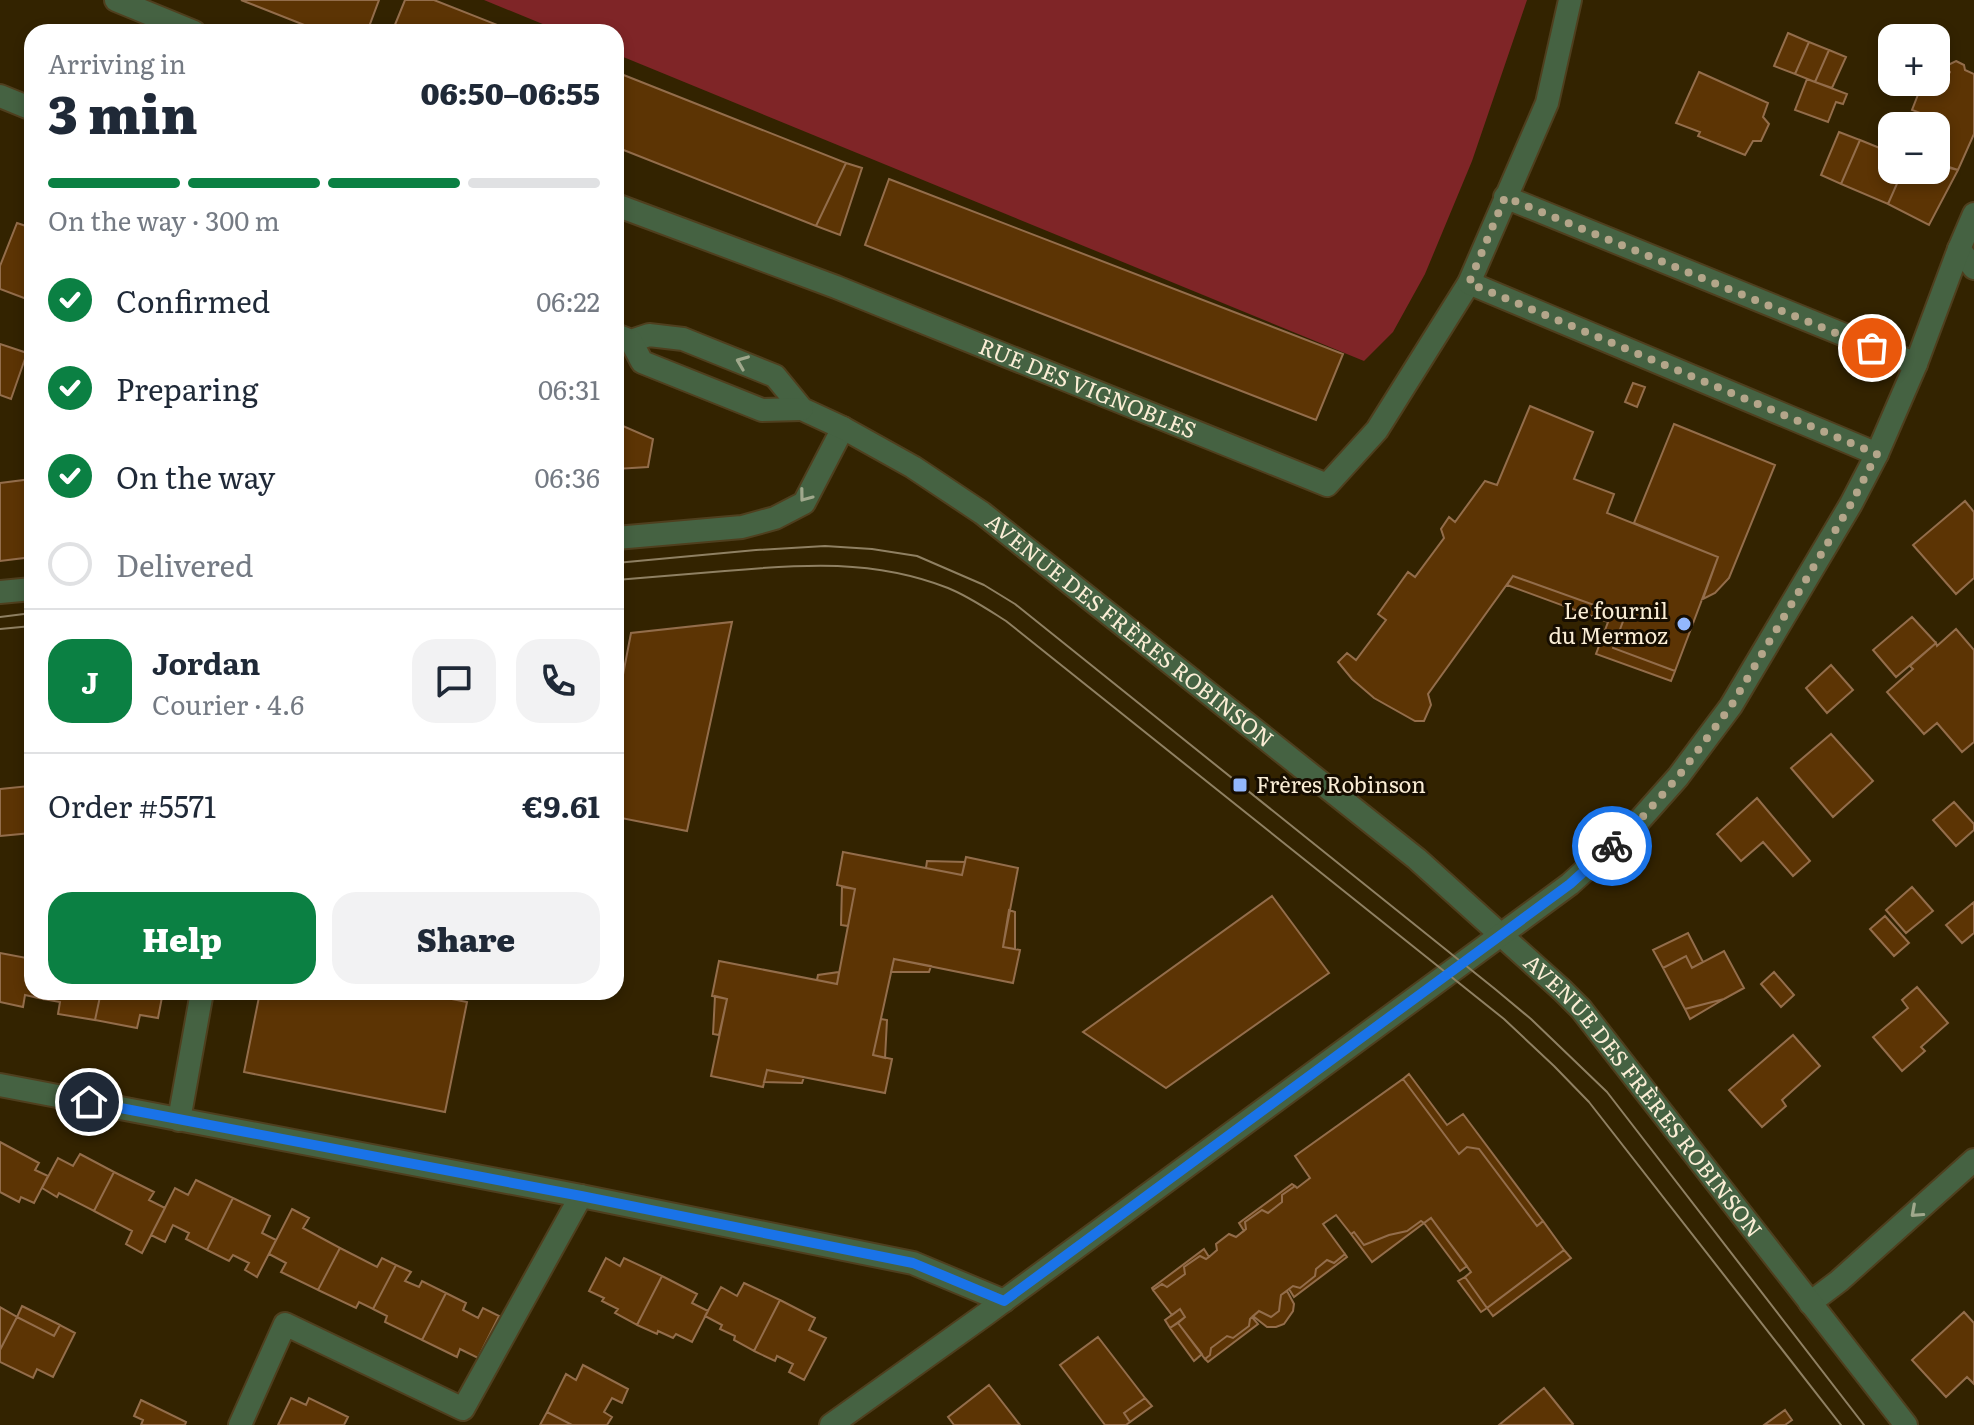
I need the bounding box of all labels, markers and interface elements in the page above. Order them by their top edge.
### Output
map controls [1878,24,1950,184]
button: + [1878,24,1950,96]
text: Arriving in [48,43,186,82]
text: 06:50–06:55 [420,70,600,114]
text: 3 min [48,73,198,150]
button: − [1878,112,1950,184]
text: On the way · 300 m [48,200,280,239]
icon: check [48,278,92,322]
text: Confirmed [116,278,270,322]
text: 06:22 [536,281,600,320]
pin [1838,314,1906,382]
icon: bag [1850,326,1894,370]
street label: RUE DES VIGNOBLES [974,328,1202,446]
one-way arrow [736,355,750,372]
icon: check [48,366,92,410]
text: Preparing [116,366,258,410]
text: 06:31 [538,369,600,408]
icon: check [48,454,92,498]
text: On the way [116,454,275,498]
text: 06:36 [535,457,600,496]
one-way arrow [800,487,814,502]
street label: AVENUE DES FRÈRES ROBINSON [979,504,1282,754]
text: Delivered [116,542,253,586]
place label: Le fournil du Mermoz [1549,593,1668,651]
marker: Le fournil du Mermoz [1675,615,1693,633]
button: chat [412,639,496,723]
button: phone [516,639,600,723]
text: Jordan [152,640,260,684]
text: J [81,659,99,703]
text: Courier · 4.6 [152,684,304,723]
place label: Frères Robinson [1256,767,1426,800]
marker: Frères Robinson [1231,776,1249,794]
text: Order #5571 [48,783,216,827]
text: €9.61 [522,783,600,827]
courier [1572,806,1652,886]
icon: bike [1590,824,1634,868]
button: Help [48,892,316,984]
button: Share [332,892,600,984]
street label: AVENUE DES FRÈRES ROBINSON [1517,945,1772,1244]
pin [55,1068,123,1136]
icon: home [67,1080,111,1124]
one-way arrow [1911,1202,1925,1217]

